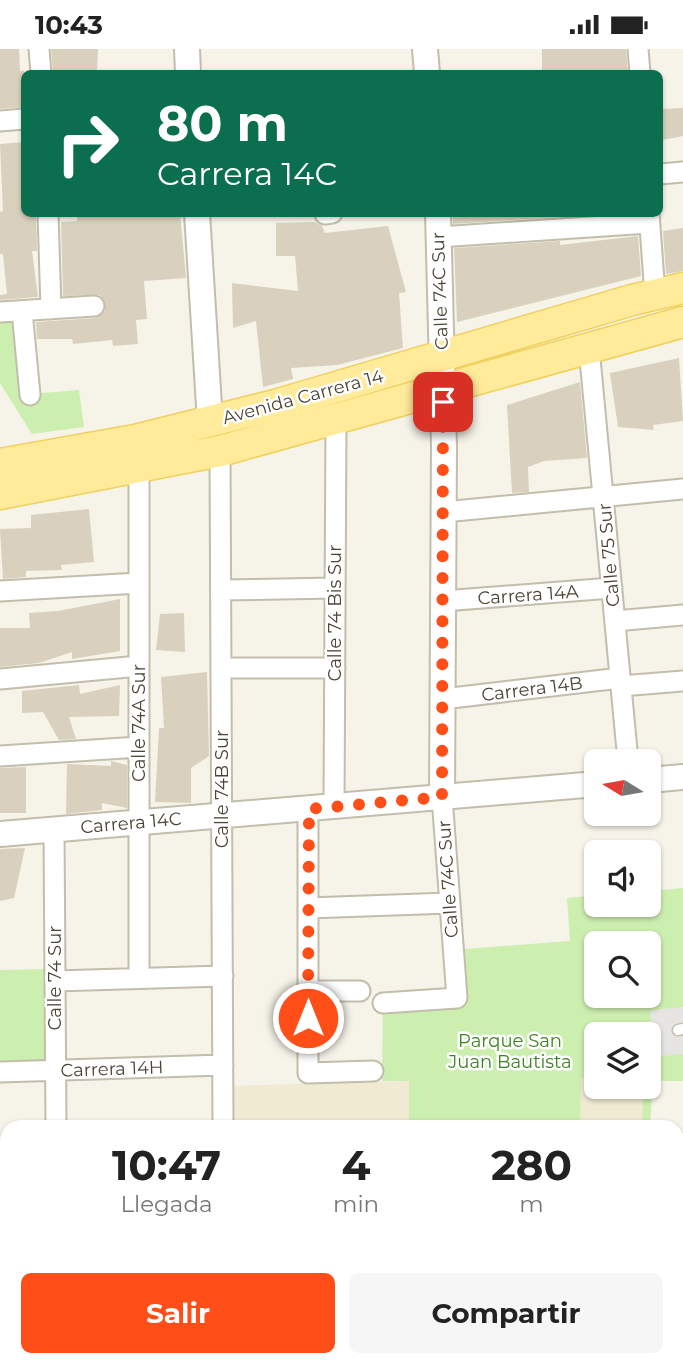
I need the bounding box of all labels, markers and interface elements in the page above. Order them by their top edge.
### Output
text: 10:43 [35,9,103,41]
text: 80 m [157,94,288,153]
icon: right [42,98,133,189]
text: Carrera 14C [157,154,337,193]
street label: Calle 74C Sur [427,232,453,350]
street label: Avenida Carrera 14 [220,365,386,429]
pin [413,372,473,432]
icon: arrive [424,383,462,421]
street label: Calle 75 Sur [594,502,624,608]
street label: Calle 74 Bis Sur [324,545,346,681]
street label: Carrera 14A [477,580,579,610]
street label: Calle 74A Sur [128,664,150,782]
street label: Carrera 14B [480,672,584,706]
street label: Calle 74B Sur [211,730,233,848]
north arrow [584,749,662,826]
map controls [584,749,661,1099]
street label: Carrera 14C [80,808,183,838]
street label: Calle 74C Sur [433,819,463,939]
button: sound [584,840,661,917]
street label: Calle 74 Sur [44,926,66,1030]
button: search [584,931,661,1008]
position arrow [271,981,345,1055]
button: layers [584,1022,661,1099]
park label: Parque San Juan Bautista [447,1030,572,1073]
street label: Carrera 14H [60,1056,164,1082]
text: 10:47 [112,1139,221,1191]
text: 4 [342,1139,371,1191]
text: 280 [491,1139,572,1191]
text: Llegada [120,1190,213,1218]
text: min [333,1190,379,1218]
text: m [519,1190,544,1218]
button: Salir [21,1273,335,1353]
button: Compartir [349,1273,663,1353]

